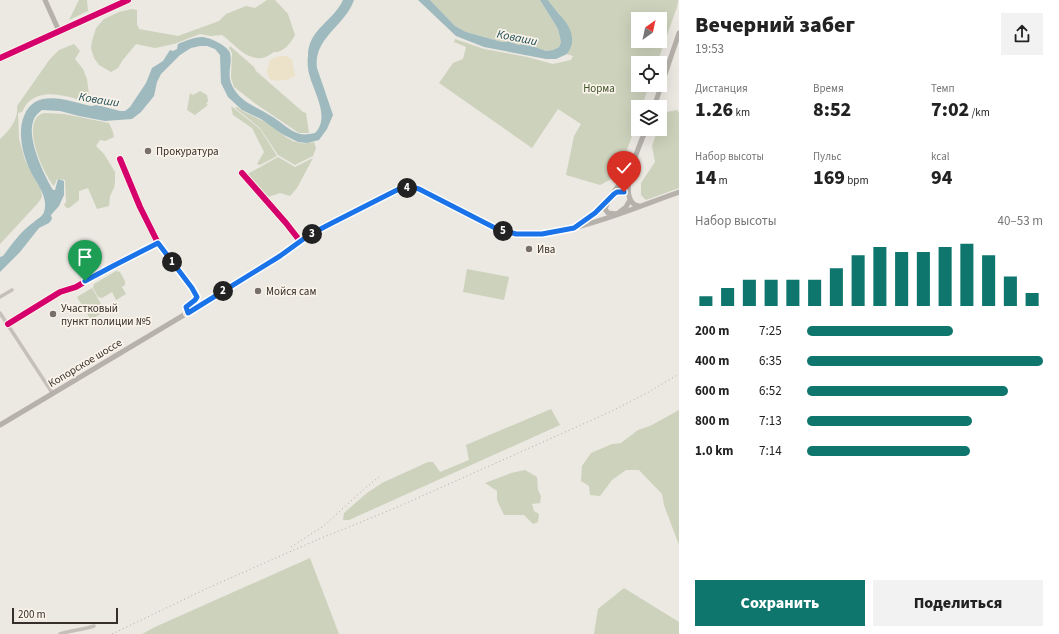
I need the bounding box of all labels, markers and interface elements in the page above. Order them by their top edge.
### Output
text: Вечерний забег [695,9,855,41]
north arrow [631,12,667,48]
map controls [631,12,667,136]
button: share [1001,13,1043,55]
water label: Коваши [495,26,539,50]
text: 19:53 [695,40,724,58]
button: locate [631,56,667,92]
park label: Норма [583,81,615,96]
text: Дистанция [695,81,748,96]
text: Время [813,81,844,96]
text: Темп [931,81,955,96]
water label: Коваши [78,88,120,112]
text: 1.26 [695,96,733,124]
text: 8:52 [813,96,851,124]
text: 7:02 [931,96,969,124]
button: layers [631,100,667,136]
text: km [733,105,750,120]
text: /km [969,105,990,120]
place label: Прокуратура [156,144,219,159]
marker: Прокуратура [143,146,153,156]
text: Набор высоты [695,149,764,164]
text: Пульс [813,149,841,164]
text: kcal [931,149,950,164]
pin [607,151,641,192]
icon: check [613,157,635,179]
text: 14 [695,164,716,192]
text: 169 [813,164,845,192]
text: 94 [931,164,952,192]
text: m [716,173,728,188]
text: bpm [845,173,869,188]
pin: 4 [397,178,417,198]
text: 4 [404,180,410,195]
text: Набор высоты [695,212,777,230]
text: 40–53 m [998,212,1043,230]
pin: 5 [493,221,513,241]
text: 5 [500,223,506,238]
pin: 3 [302,224,322,244]
text: 3 [309,226,315,241]
pin [68,240,102,281]
place label: Ива [537,242,555,257]
marker: Ива [524,244,534,254]
icon: arrive [74,246,96,268]
pin: 1 [162,252,182,272]
text: 1 [169,254,175,269]
pin: 2 [213,281,233,301]
text: 2 [220,283,226,298]
place label: Мойся сам [266,284,316,299]
marker: Мойся сам [253,286,263,296]
place label: Участковый пункт полиции №5 [61,301,151,329]
marker: Участковый пункт полиции №5 [48,309,58,319]
text: 200 m [695,322,729,340]
text: 7:25 [759,322,782,340]
street label: Копорское шоссе [45,335,125,391]
text: 400 m [695,352,729,370]
text: 6:35 [759,352,782,370]
text: 600 m [695,382,729,400]
text: 6:52 [759,382,782,400]
text: 800 m [695,412,729,430]
text: 7:13 [759,412,782,430]
text: 1.0 km [695,442,734,460]
text: 7:14 [759,442,782,460]
button: Сохранить [695,580,865,626]
button: Поделиться [873,580,1043,626]
scale bar [12,606,118,625]
text: 200 m [18,607,46,622]

